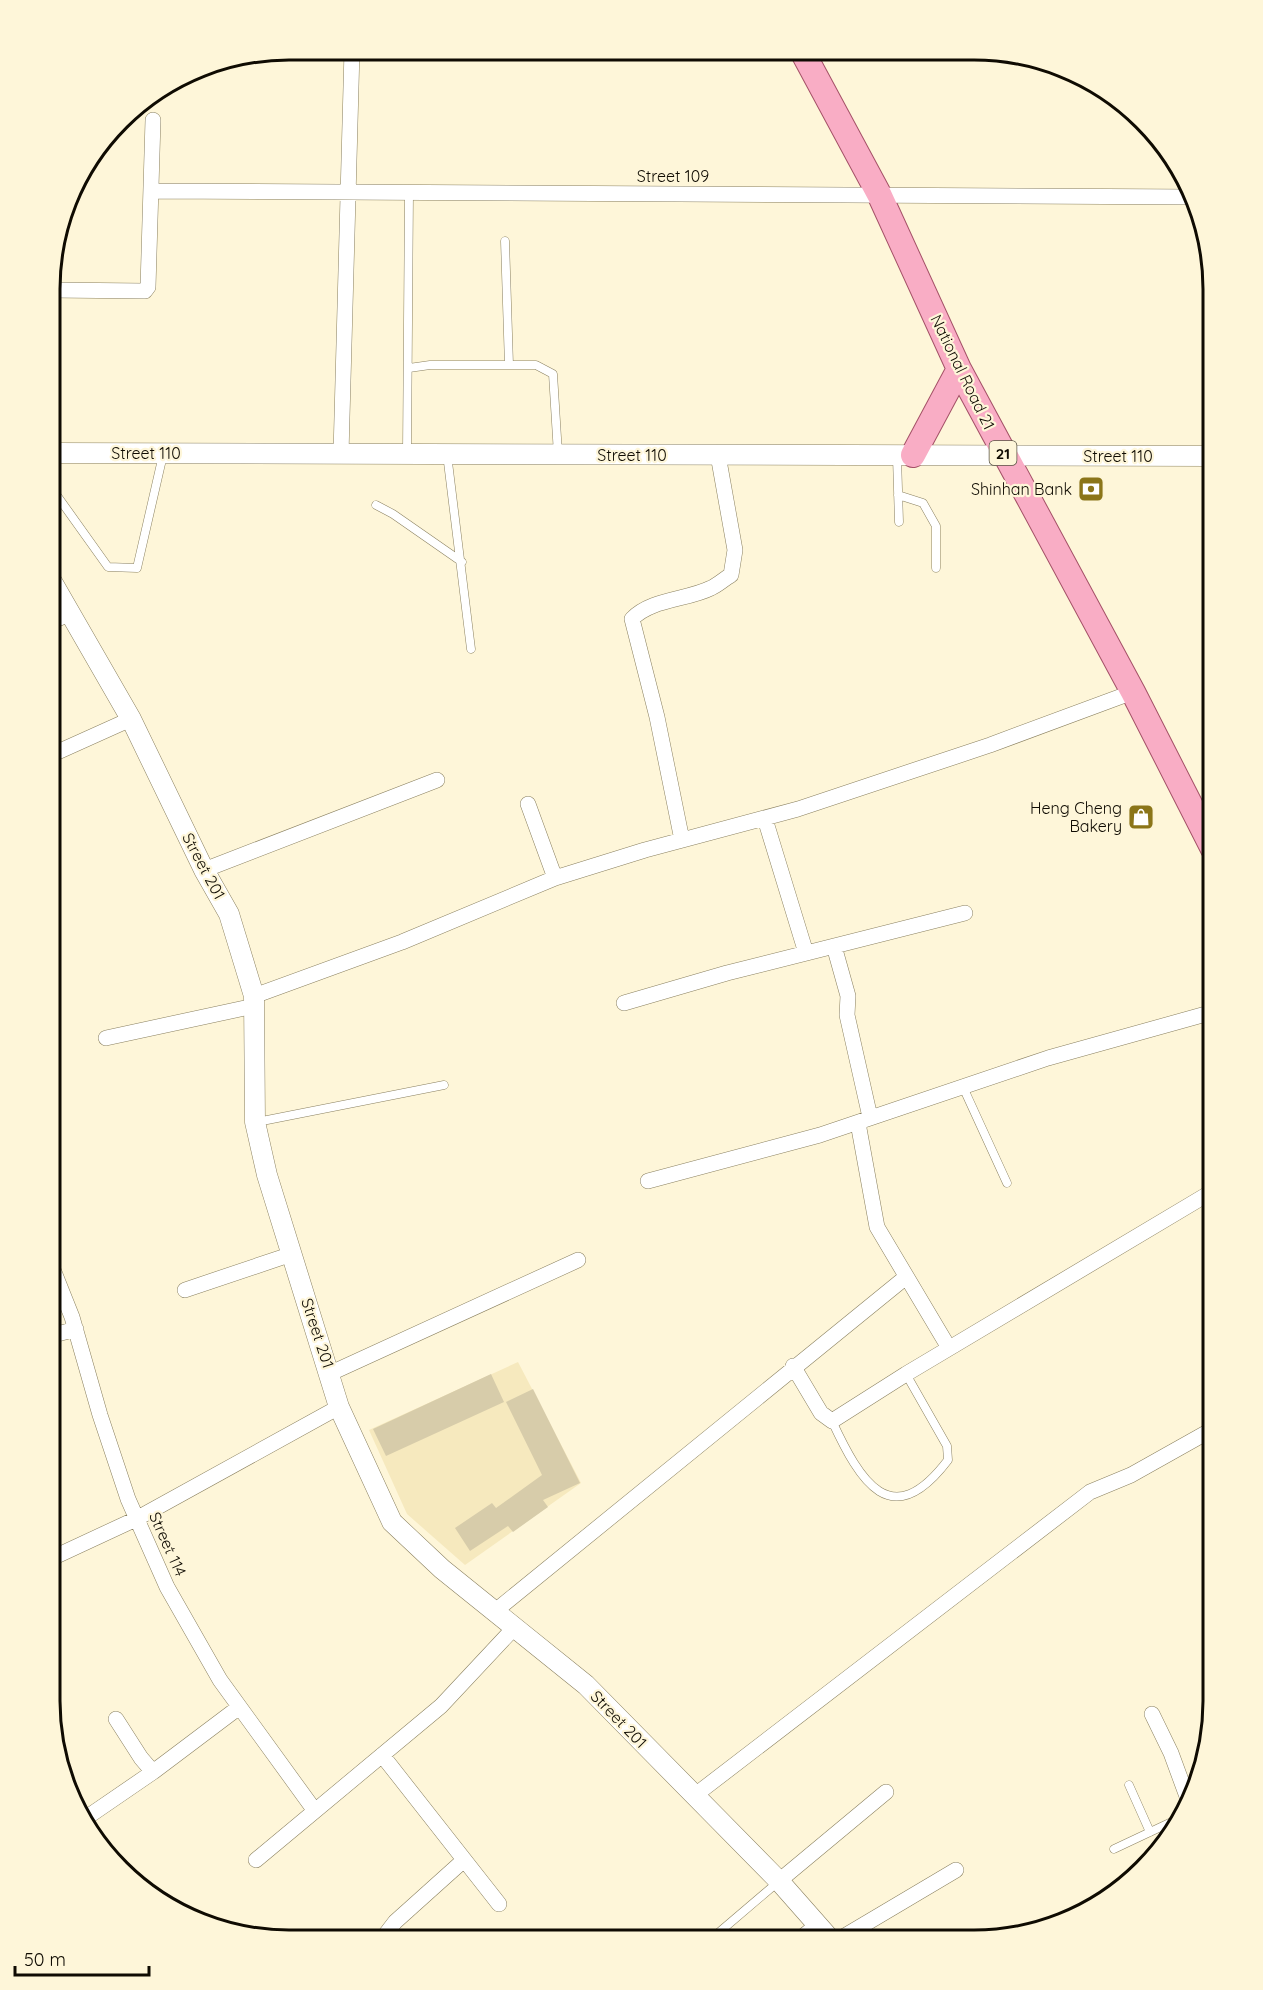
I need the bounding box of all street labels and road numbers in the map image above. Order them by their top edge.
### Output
street label: Street 109 [637,166,709,186]
street label: National Road 21 [926,311,1000,433]
road number: 21 [990,441,1016,465]
street label: Street 110 [111,443,181,463]
street label: Street 110 [597,445,667,465]
street label: Street 110 [1083,446,1153,466]
street label: Street 201 [178,829,230,903]
street label: Street 201 [297,1295,339,1371]
street label: Street 114 [145,1509,191,1579]
street label: Street 201 [587,1686,651,1752]

